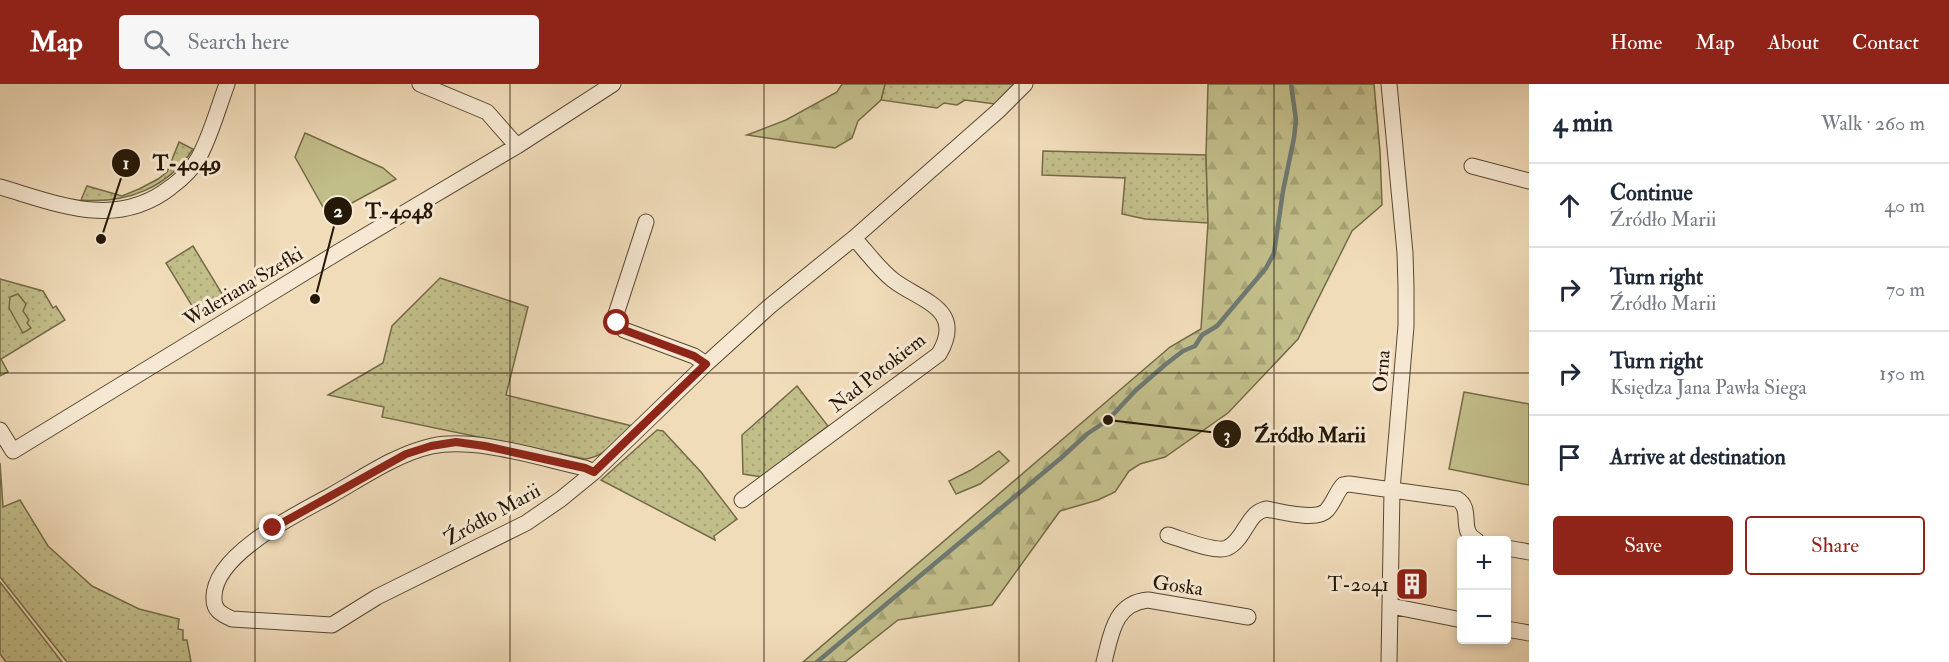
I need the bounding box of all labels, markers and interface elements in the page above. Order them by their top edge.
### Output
search box [119,15,539,69]
text: Map [30,25,83,60]
icon: search [140,26,173,59]
text: Search here [188,28,289,56]
text: Home [1610,29,1662,56]
text: Map [1695,29,1735,56]
text: About [1768,29,1819,56]
text: Contact [1852,29,1919,56]
text: 4 min [1553,107,1613,139]
text: Walk · 260 m [1821,111,1925,136]
callout: T-4049 [111,143,233,182]
text: T-4049 [152,150,221,177]
text: 1 [123,152,129,175]
text: Continue [1610,179,1693,207]
icon: ahead [1553,189,1586,222]
callout: T-4048 [323,191,445,230]
text: 40 m [1884,193,1925,218]
text: T-4048 [364,198,433,225]
text: 2 [333,200,343,223]
text: Źródło Marii [1610,207,1716,232]
street label: Waleriana Szefki [178,241,307,332]
text: Turn right [1610,263,1703,291]
icon: right [1553,273,1586,306]
text: 70 m [1886,277,1925,302]
text: Źródło Marii [1610,291,1716,316]
route start [603,309,629,335]
street label: Nad Potokiem [824,327,931,418]
text: Turn right [1610,347,1703,375]
street label: Orna [1367,348,1396,393]
icon: right [1553,357,1586,390]
text: 150 m [1879,361,1925,386]
text: Księdza Jana Pawła Siega [1610,375,1807,400]
callout: Źródło Marii [1212,415,1378,454]
text: Źródło Marii [1254,422,1366,449]
text: 3 [1224,424,1231,447]
icon: arrive [1553,441,1586,474]
text: Arrive at destination [1610,443,1786,471]
street label: Źródło Marii [440,478,545,551]
route end [259,514,285,540]
button: Save [1553,516,1733,575]
button: Share [1745,516,1925,575]
map controls [1457,536,1511,644]
button: + [1457,536,1511,590]
building icon: T-2041 [1394,566,1430,602]
street label: Goska [1151,570,1206,602]
place label: T-2041 [1327,572,1389,597]
button: − [1457,590,1511,644]

